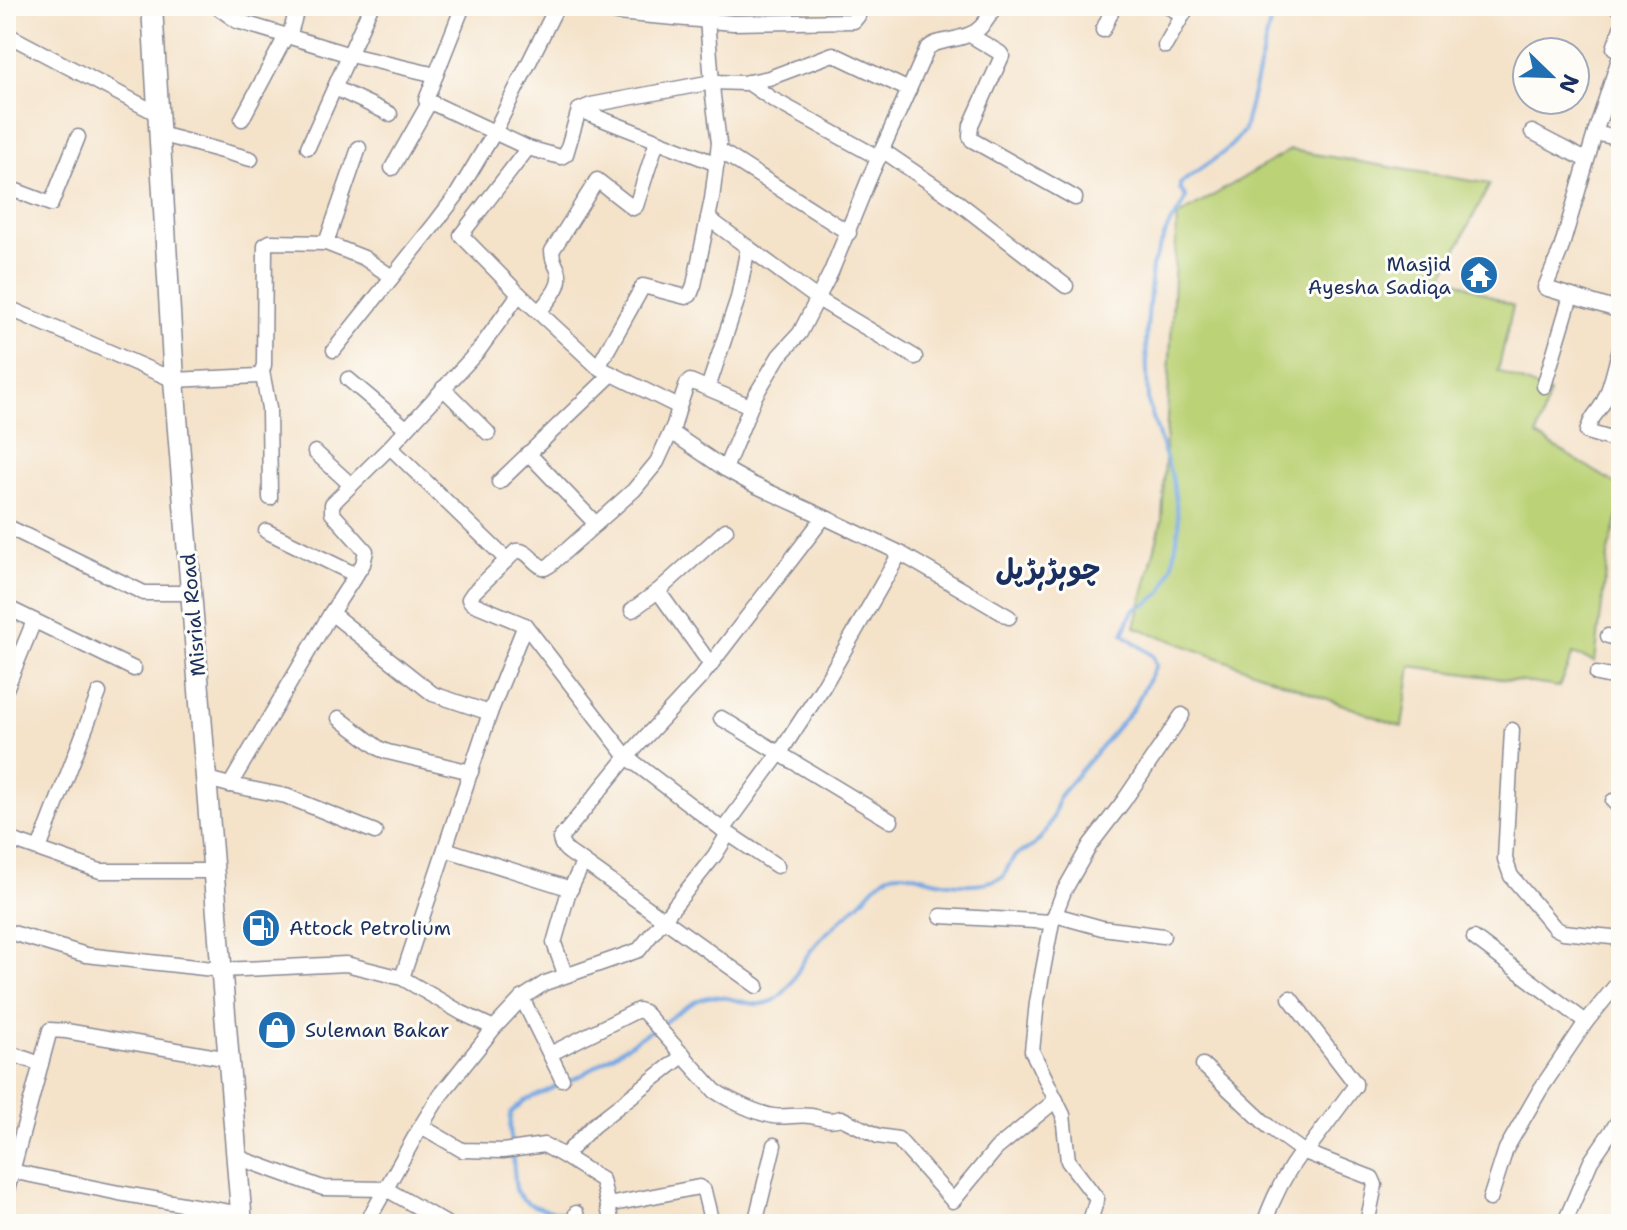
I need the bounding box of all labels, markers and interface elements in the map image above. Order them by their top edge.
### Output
north arrow [1511,36,1591,116]
text: N [1552,70,1586,97]
place label: Masjid Ayesha Sadiqa [1308,251,1452,300]
temple icon: Masjid Ayesha Sadiqa [1458,254,1500,296]
district label: چوہڑہڑپل [996,550,1100,591]
street label: Misrial Road [175,552,211,678]
fuel station icon: Attock Petrolium [240,907,282,949]
place label: Attock Petrolium [289,915,451,941]
shop icon: Suleman Bakar [256,1009,298,1051]
place label: Suleman Bakar [305,1017,450,1043]

